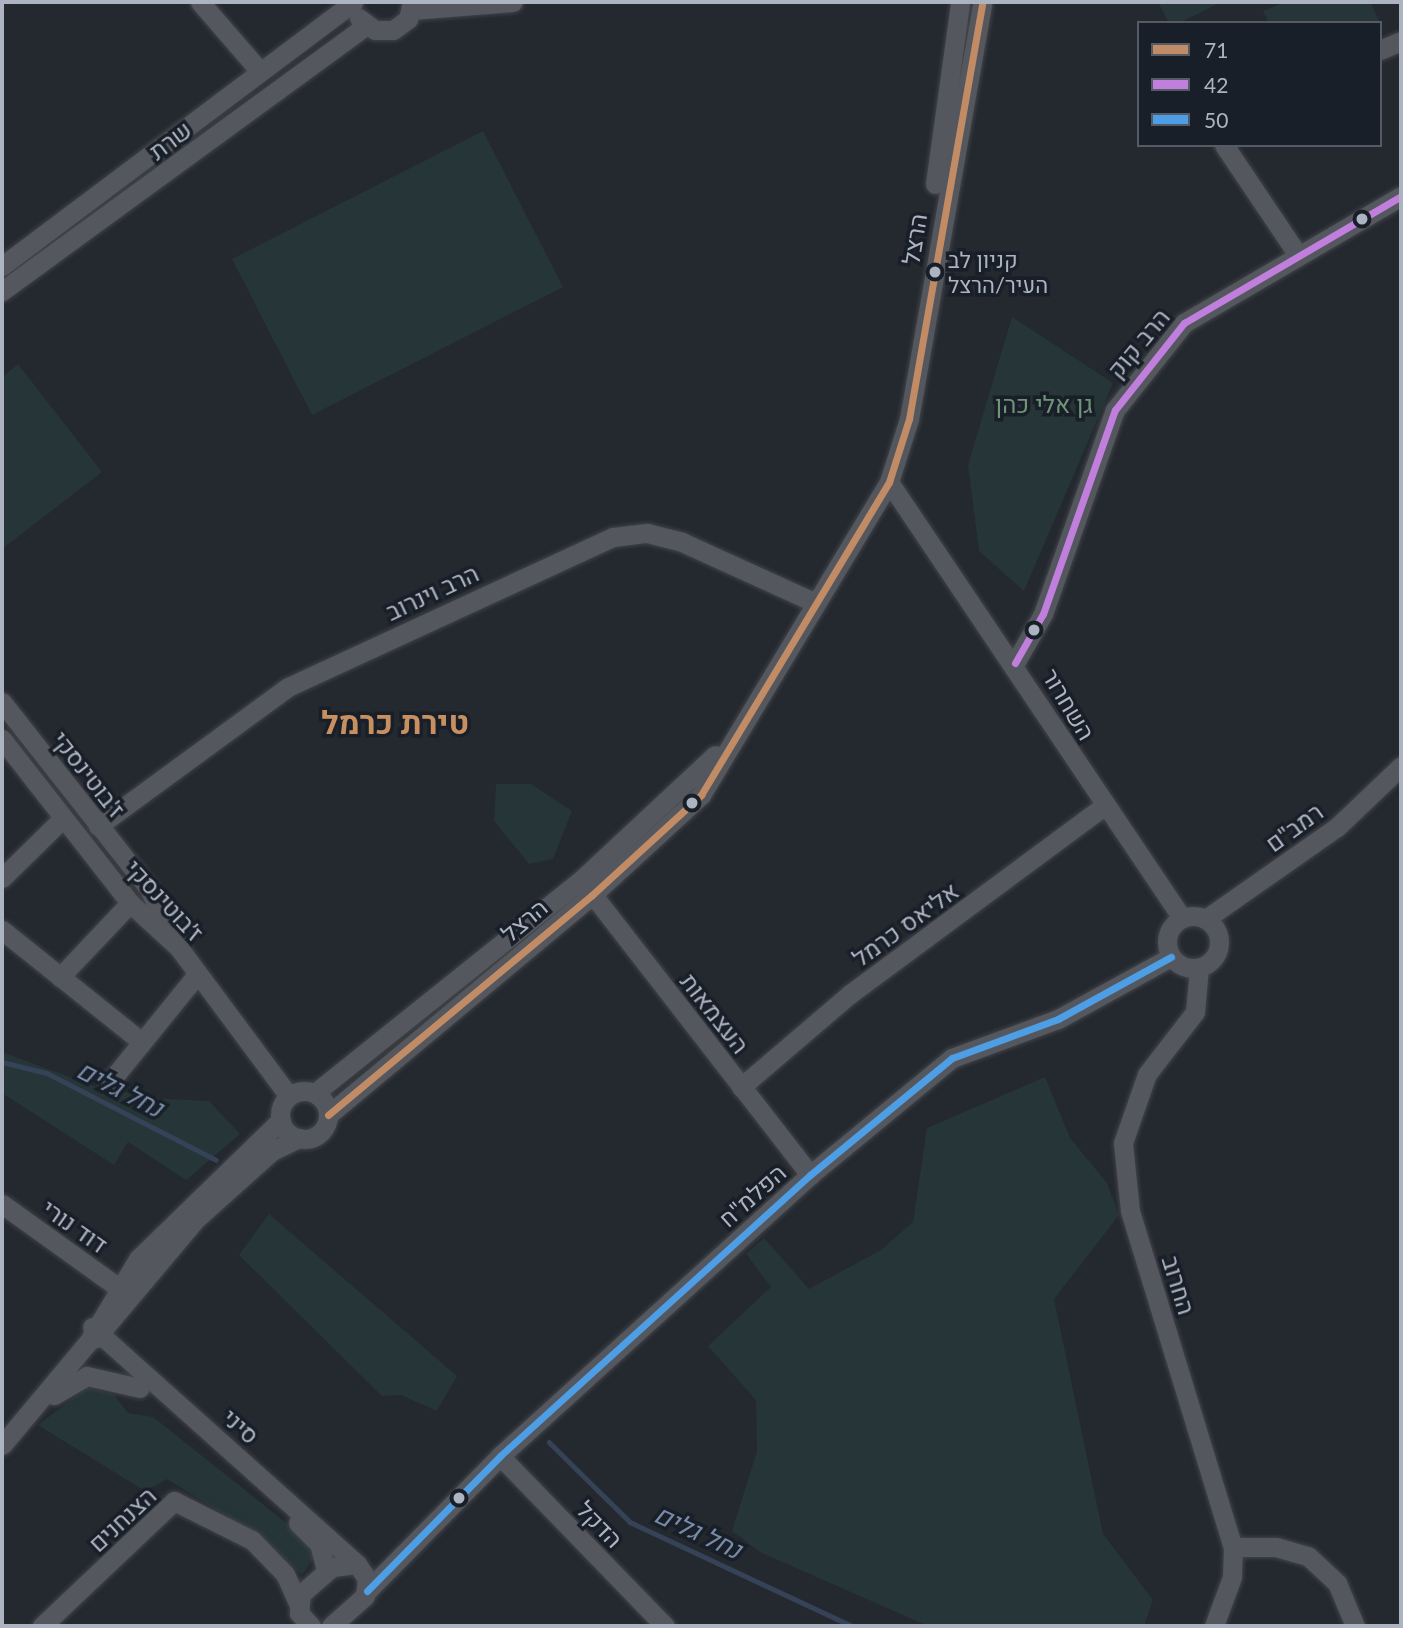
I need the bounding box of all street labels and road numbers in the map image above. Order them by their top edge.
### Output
street label: שרת [143,115,197,165]
street label: הרצל [896,211,932,267]
street label: הרב קוק [1101,302,1175,384]
street label: הרב וינרוב [381,558,483,626]
street label: השחרור [1036,663,1102,745]
street label: ז'בוטינסקי [46,725,132,823]
street label: רמב"ם [1260,797,1328,857]
street label: ז׳בוטינסקי [120,853,210,947]
street label: אליאס כרמל [846,876,964,972]
street label: הרצל [495,892,553,948]
street label: העצמאות [675,967,755,1059]
street label: הפלמ"ח [713,1157,791,1233]
street label: דוד נורי [37,1193,113,1259]
street label: החרוב [1156,1252,1202,1318]
street label: סיני [217,1403,265,1449]
street label: הצנחנים [82,1481,162,1557]
street label: הדקל [571,1495,629,1553]

